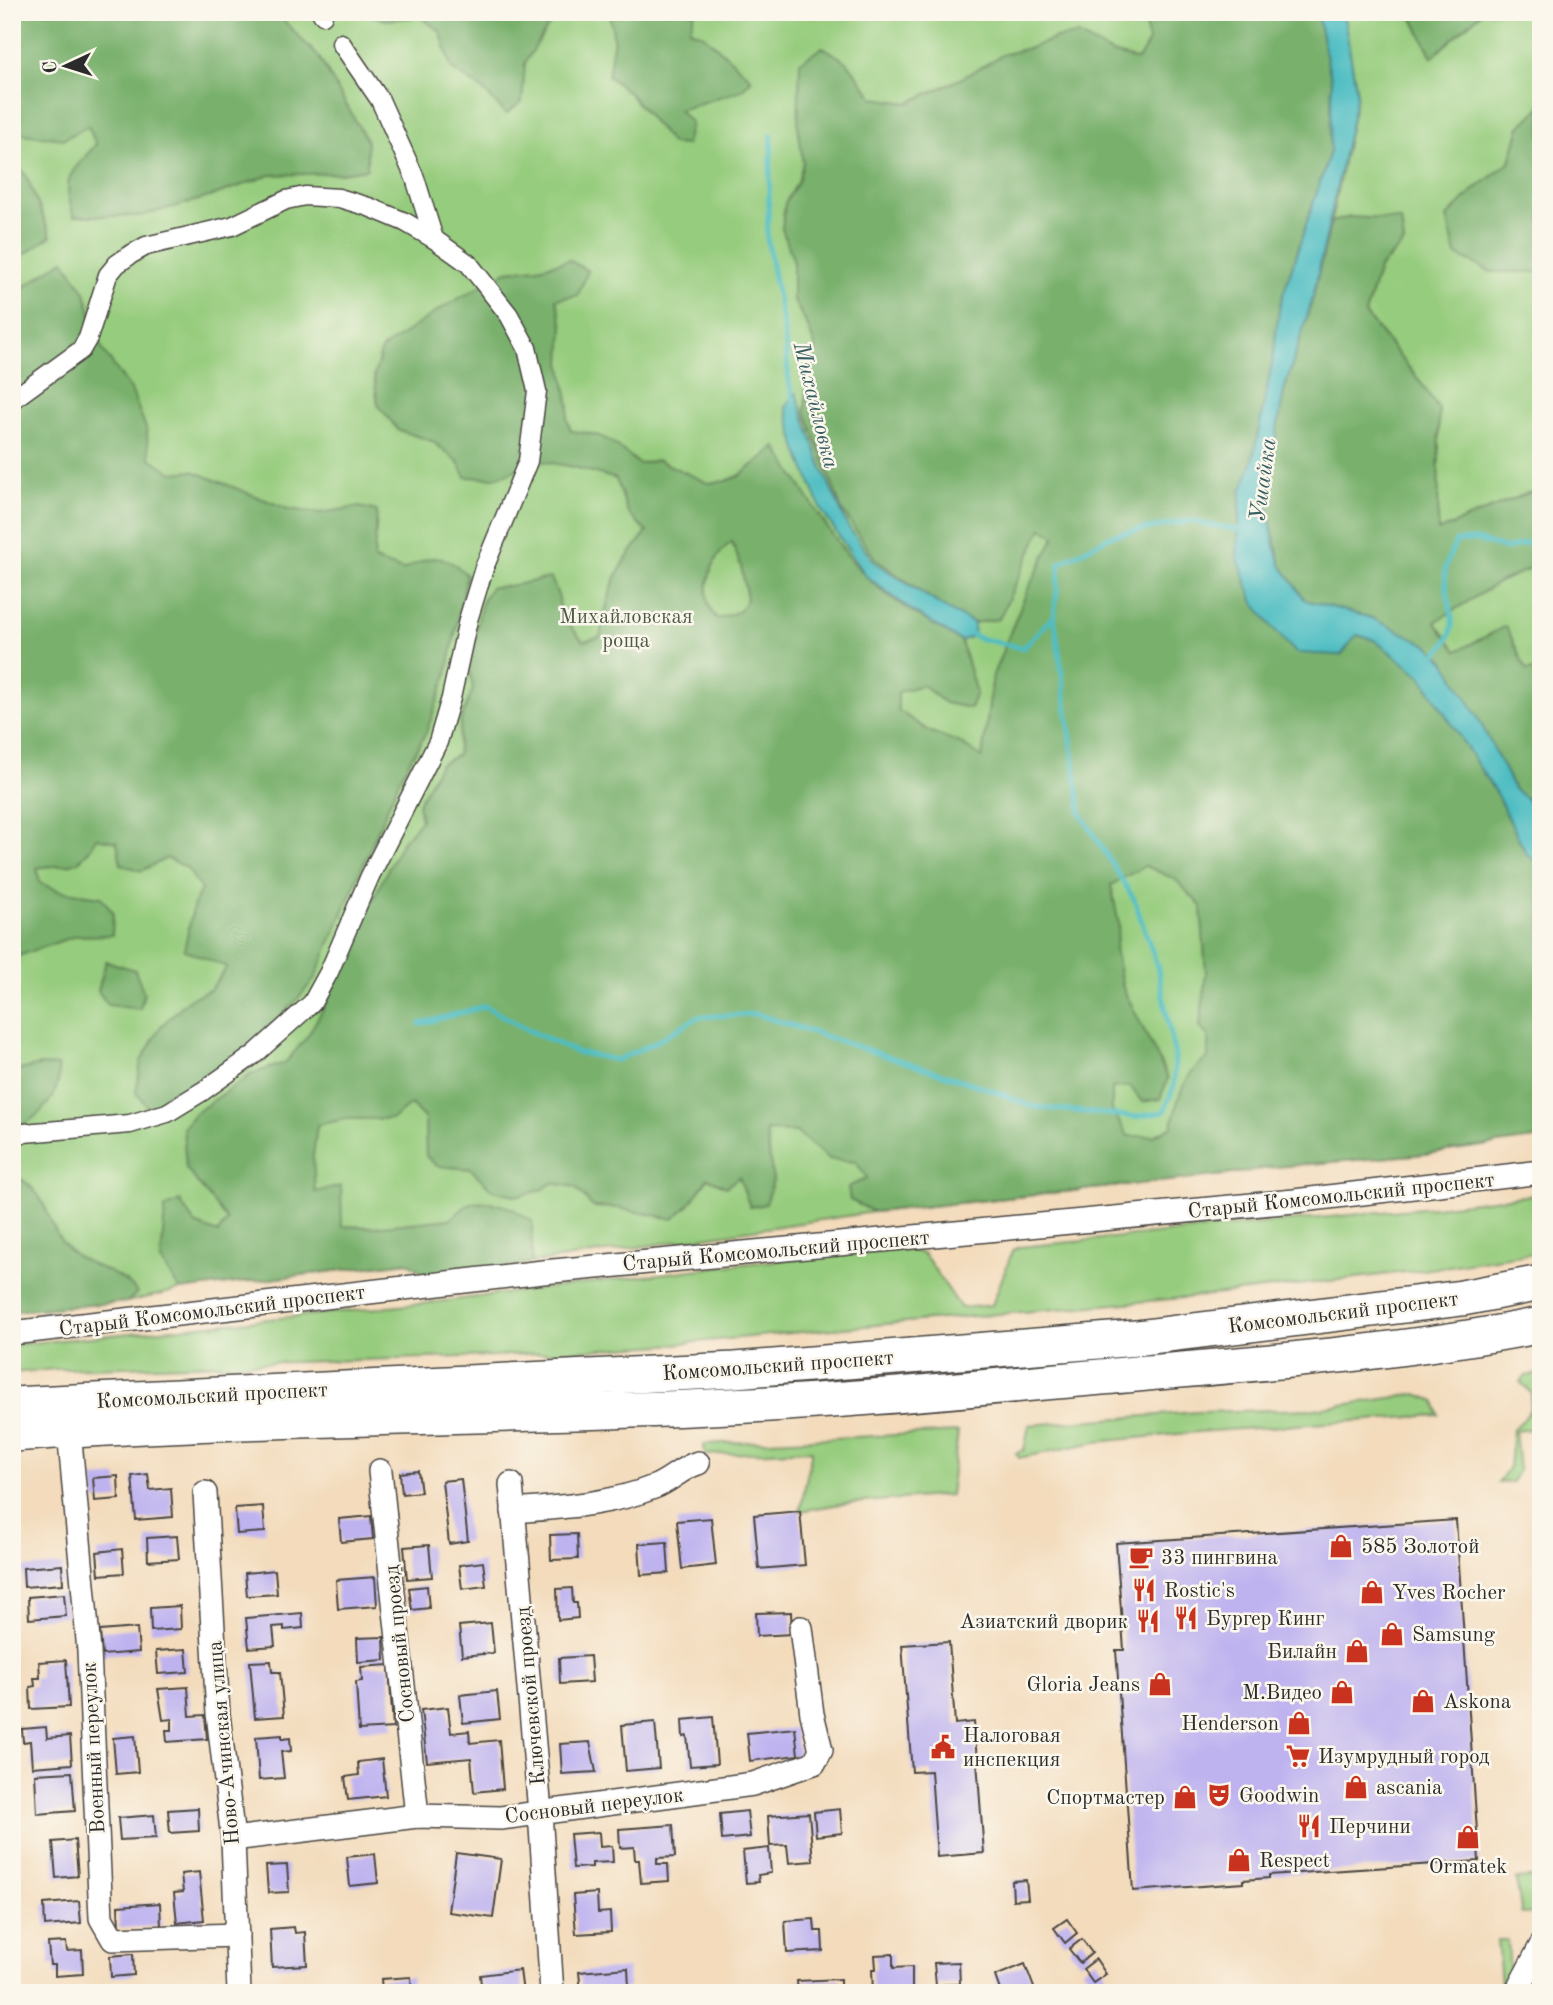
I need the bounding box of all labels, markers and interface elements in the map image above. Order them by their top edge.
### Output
north arrow [32,32,102,102]
text: С [42,60,61,74]
water label: Михайловка [788,339,842,471]
water label: Ушайка [1246,437,1281,524]
park label: Михайловская роща [559,607,693,652]
street label: Старый Комсомольский проспект [1187,1170,1496,1223]
street label: Старый Комсомольский проспект [622,1228,931,1275]
street label: Старый Комсомольский проспект [58,1282,367,1341]
street label: Комсомольский проспект [1227,1289,1460,1338]
street label: Комсомольский проспект [662,1348,895,1385]
street label: Комсомольский проспект [96,1380,329,1413]
shop icon: 585 Золотой [1327,1532,1355,1560]
place label: 585 Золотой [1361,1537,1480,1558]
cafe icon: 33 пингвина [1127,1543,1155,1571]
place label: 33 пингвина [1161,1548,1278,1569]
street label: Сосновый проезд [382,1563,419,1724]
restaurant icon: Rostic's [1130,1576,1158,1604]
shop icon: Yves Rocher [1358,1578,1386,1606]
place label: Rostic's [1164,1581,1235,1602]
place label: Yves Rocher [1392,1583,1506,1604]
restaurant icon: Бургер Кинг [1172,1604,1200,1632]
street label: Ключевской проезд [513,1605,550,1786]
restaurant icon: Азиатский дворик [1134,1607,1162,1635]
place label: Бургер Кинг [1206,1609,1325,1630]
place label: Азиатский дворик [960,1612,1128,1633]
shop icon: Samsung [1378,1620,1406,1648]
place label: Samsung [1412,1625,1496,1646]
shop icon: Билайн [1343,1637,1371,1665]
street label: Ново-Ачинская улица [205,1640,244,1846]
place label: Билайн [1267,1642,1337,1663]
street label: Военный переулок [79,1661,109,1834]
shop icon: Gloria Jeans [1146,1670,1174,1698]
place label: Gloria Jeans [1026,1675,1140,1696]
shop icon: М.Видео [1328,1678,1356,1706]
place label: М.Видео [1242,1683,1322,1704]
shop icon: Askona [1409,1687,1437,1715]
place label: Askona [1443,1692,1511,1713]
shop icon: Henderson [1285,1709,1313,1737]
place label: Henderson [1181,1714,1279,1735]
place label: Налоговая инспекция [963,1726,1061,1771]
public building icon: Налоговая инспекция [929,1733,957,1761]
supermarket icon: Изумрудный город [1284,1742,1312,1770]
place label: Изумрудный город [1318,1747,1490,1768]
shop icon: ascania [1342,1773,1370,1801]
place label: ascania [1376,1778,1442,1799]
theatre icon: Goodwin [1205,1781,1233,1809]
shop icon: Спортмастер [1171,1783,1199,1811]
street label: Сосновый переулок [504,1785,685,1828]
place label: Goodwin [1239,1786,1319,1807]
place label: Спортмастер [1046,1788,1165,1809]
restaurant icon: Перчини [1295,1812,1323,1840]
place label: Перчини [1329,1817,1411,1838]
shop icon: Ormatek [1454,1823,1482,1851]
shop icon: Respect [1225,1846,1253,1874]
place label: Respect [1259,1851,1330,1872]
place label: Ormatek [1429,1857,1507,1878]

